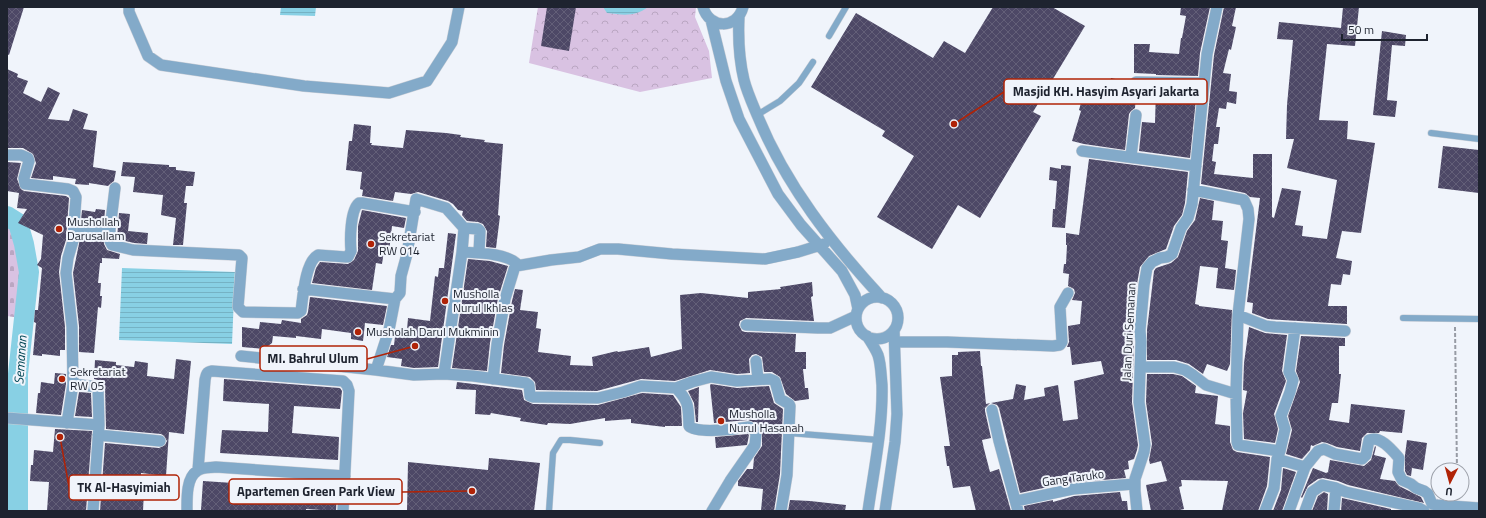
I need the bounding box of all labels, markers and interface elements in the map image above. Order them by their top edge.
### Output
scale bar [1342,16,1427,42]
text: 50 m [1348,20,1374,39]
callout: Masjid KH. Hasyim Asyari Jakarta [1004,79,1207,104]
text: Masjid KH. Hasyim Asyari Jakarta [1013,81,1200,101]
place label: Mushollah Darusallam [67,212,124,245]
marker: Mushollah Darusallam [54,224,64,234]
place label: Sekretariat RW 014 [379,227,435,260]
marker: Sekretariat RW 014 [366,239,376,249]
street label: Jalan Duri Semanan [1116,282,1141,382]
place label: Musholla Nurul Ikhlas [453,284,513,317]
marker: Musholla Nurul Ikhlas [440,296,450,306]
place label: Musholah Darul Mukminin [366,322,499,341]
marker: Musholah Darul Mukminin [353,327,363,337]
water label: Semanan [8,335,32,385]
callout: MI. Bahrul Ulum [260,346,367,371]
text: MI. Bahrul Ulum [267,348,359,368]
place label: Sekretariat RW 05 [70,362,126,395]
marker: Sekretariat RW 05 [57,374,67,384]
place label: Musholla Nurul Hasanah [729,404,804,437]
marker: Musholla Nurul Hasanah [716,416,726,426]
north arrow [1430,462,1470,502]
street label: Gang Taruko [1041,464,1105,491]
callout: TK Al-Hasyimiah [69,475,179,500]
text: TK Al-Hasyimiah [77,477,171,497]
callout: Apartemen Green Park View [229,479,402,504]
text: Apartemen Green Park View [237,481,395,501]
text: U [1445,484,1453,500]

